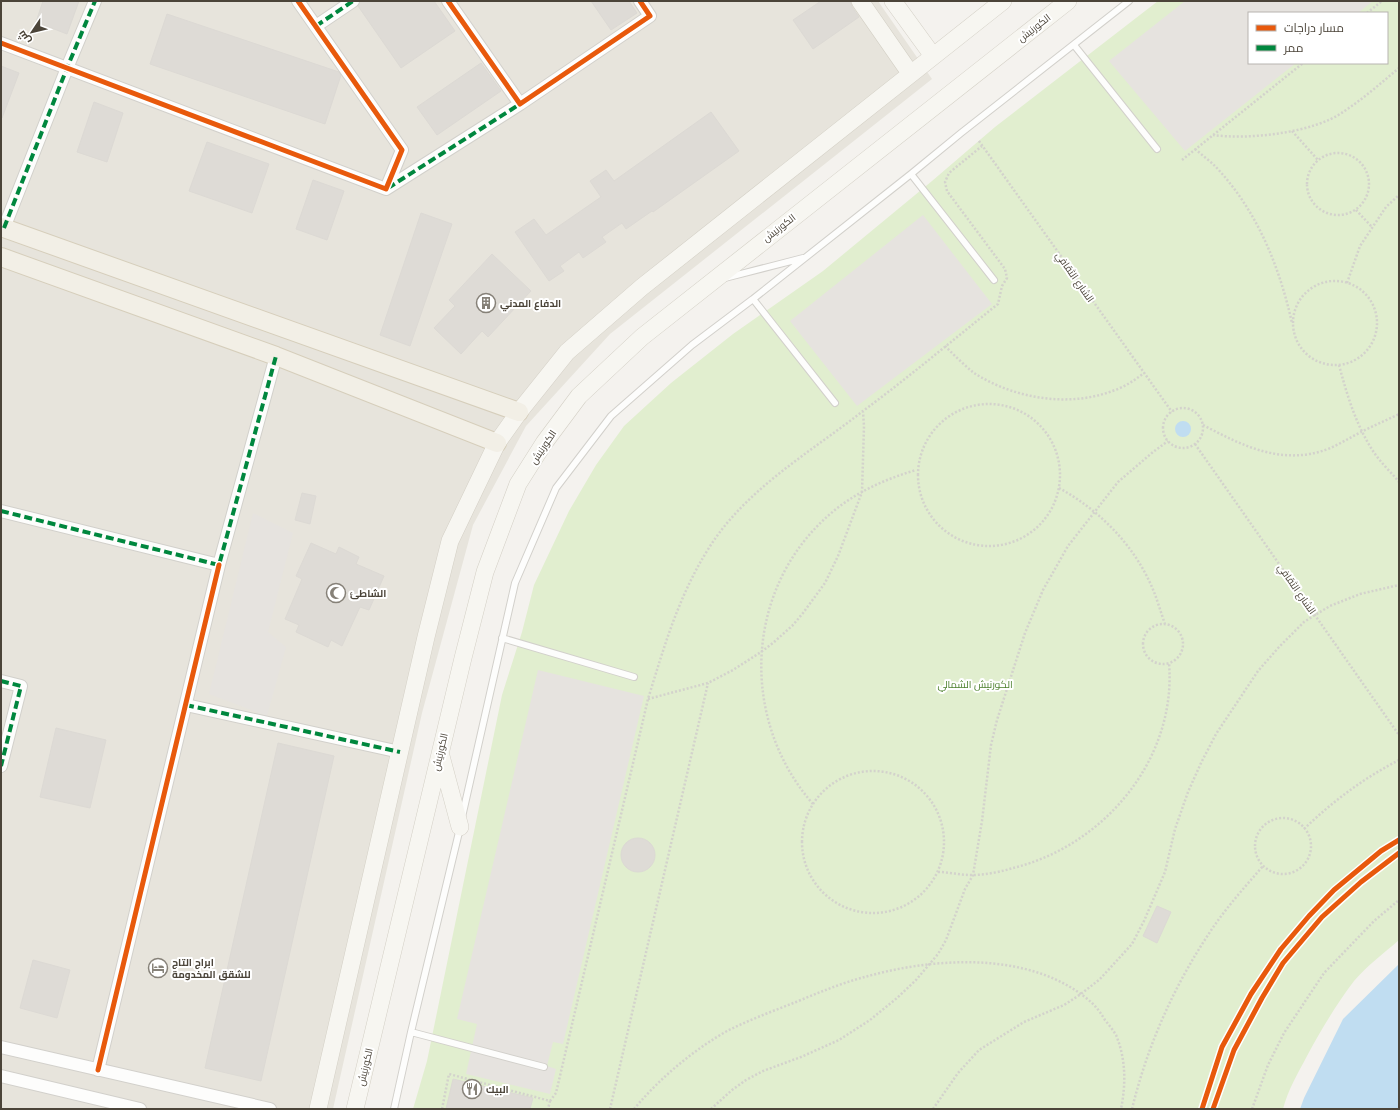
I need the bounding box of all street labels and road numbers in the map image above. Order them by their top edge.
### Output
street label: الكورنيش [1015,11,1053,45]
street label: الكورنيش [760,211,798,245]
street label: الشارع الثقافي [1052,249,1097,305]
street label: الكورنيش [527,427,559,467]
street label: الشارع الثقافي [1274,561,1319,617]
street label: الكورنيش [429,732,451,772]
street label: الكورنيش [354,1047,376,1087]

